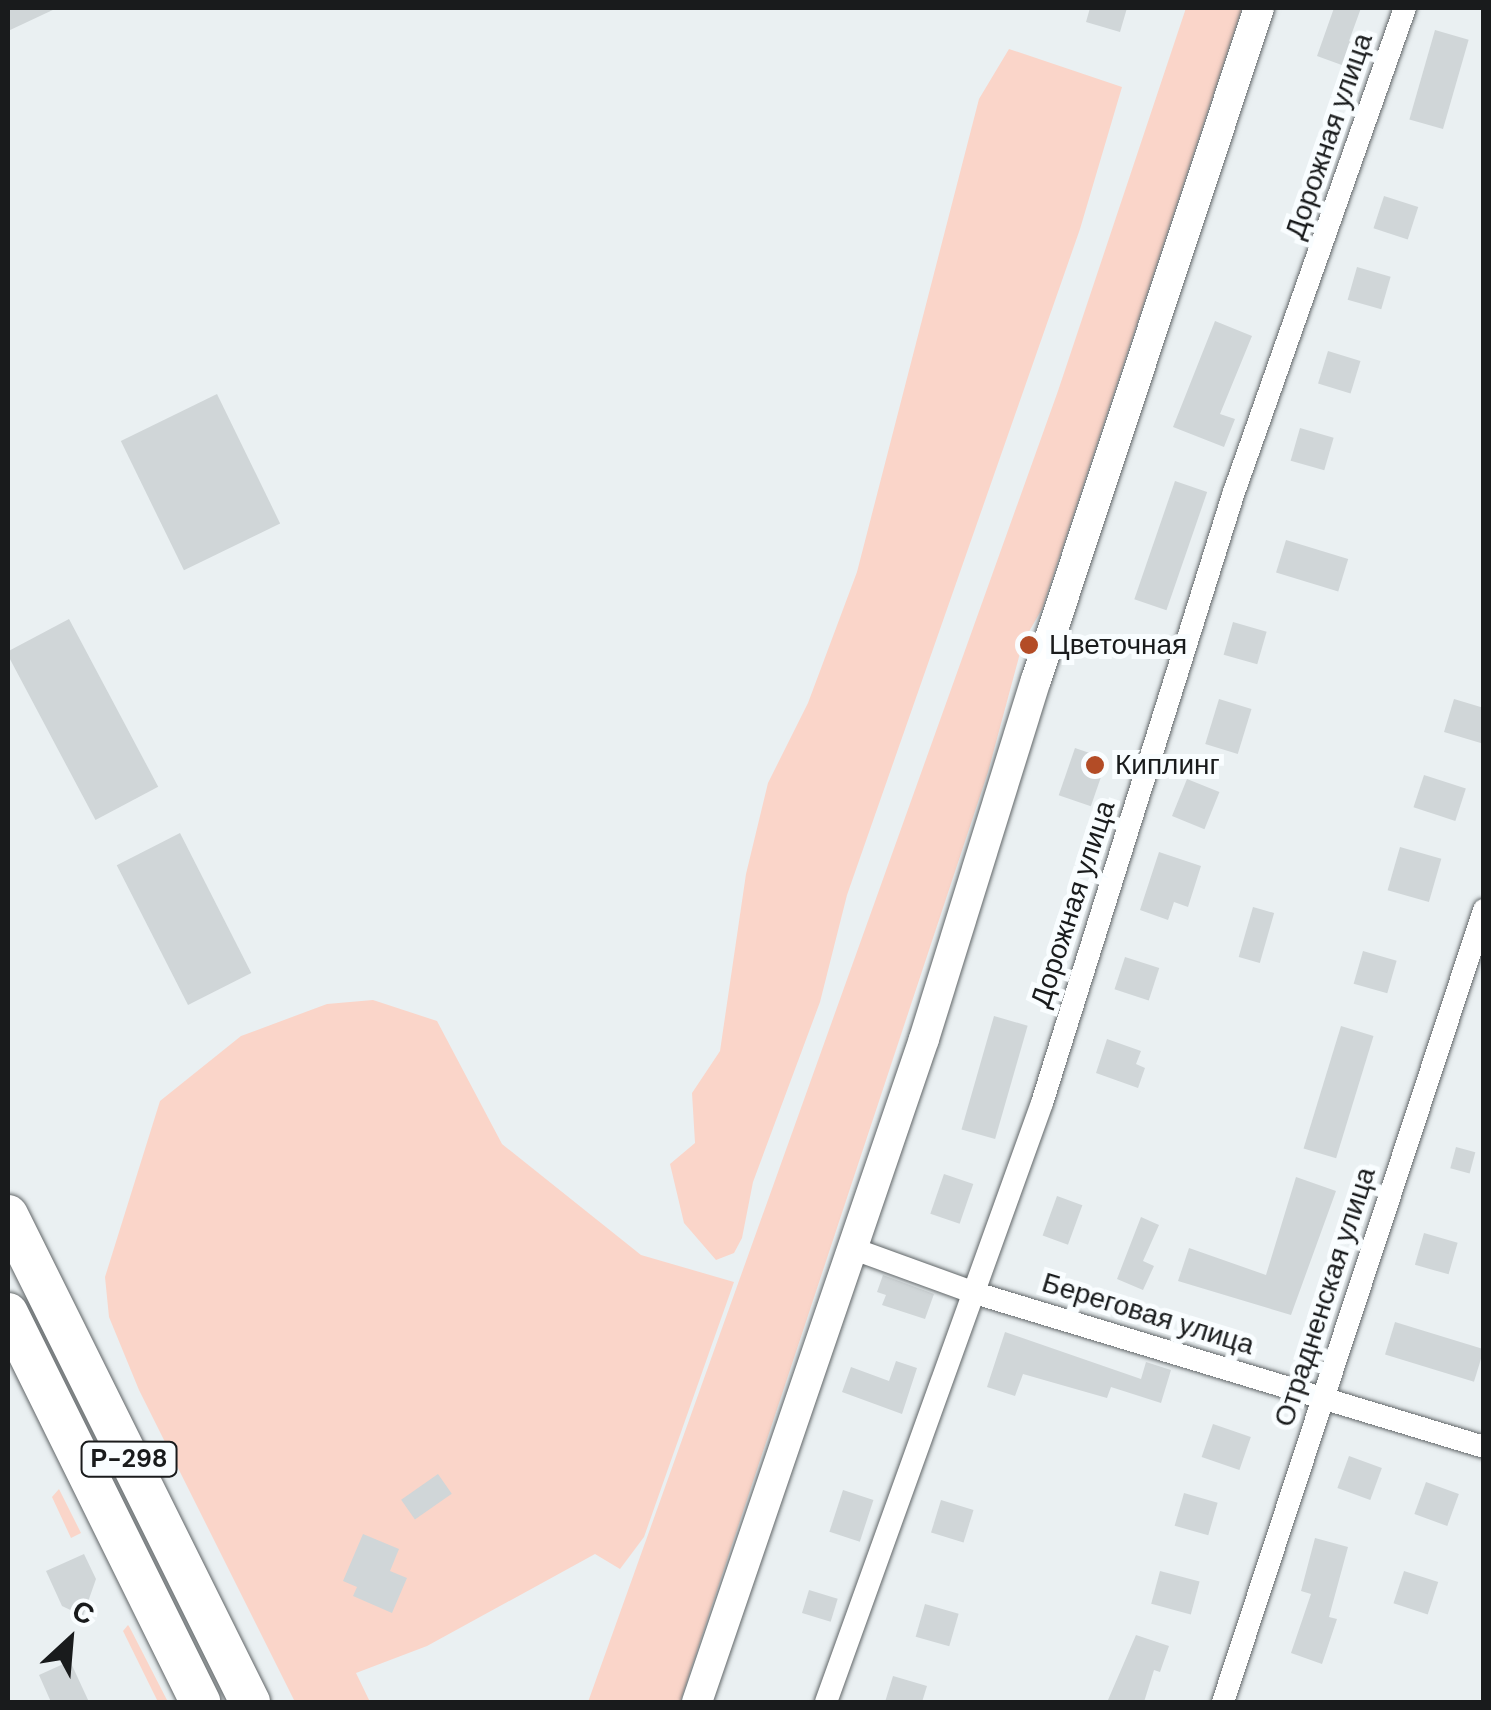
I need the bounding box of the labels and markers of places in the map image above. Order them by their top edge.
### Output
place label: Цветочная [1049,628,1187,662]
marker: Цветочная [1018,634,1040,656]
place label: Киплинг [1115,748,1220,782]
marker: Киплинг [1084,754,1106,776]

